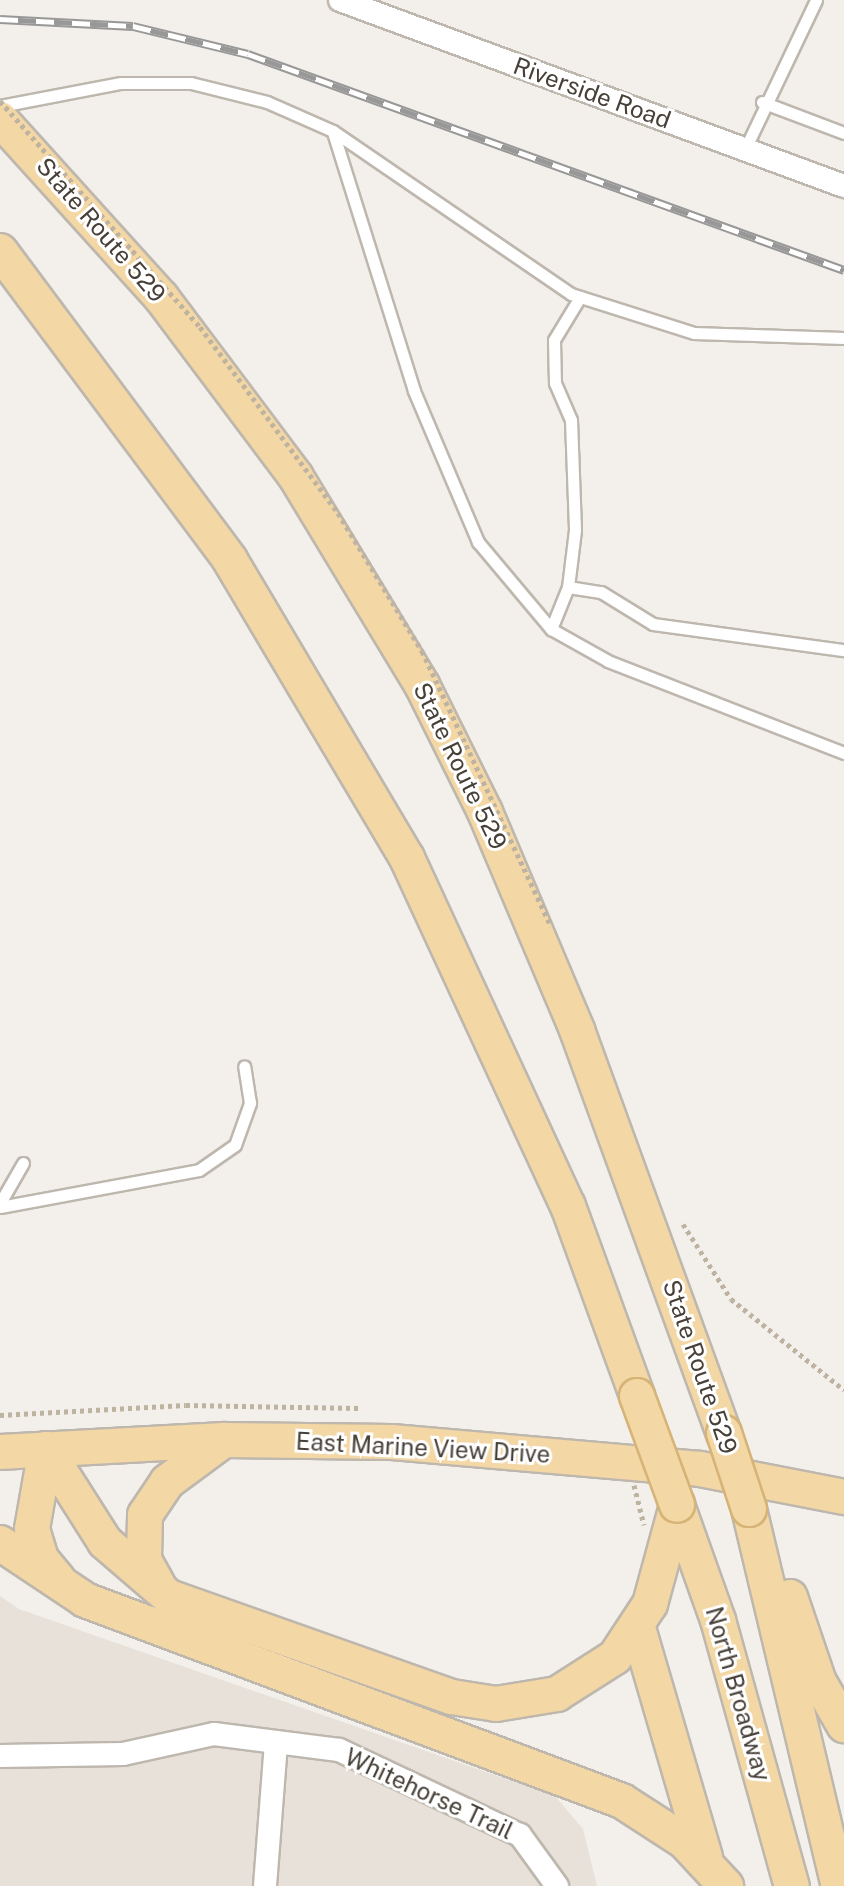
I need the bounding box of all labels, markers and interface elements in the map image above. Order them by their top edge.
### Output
street label: Riverside Road [509,51,675,135]
street label: State Route 529 [30,152,172,308]
street label: State Route 529 [407,678,513,854]
street label: State Route 529 [657,1276,743,1458]
street label: East Marine View Drive [295,1427,551,1469]
street label: North Broadway [699,1604,777,1784]
street label: Whitehorse Trail [340,1742,518,1846]

